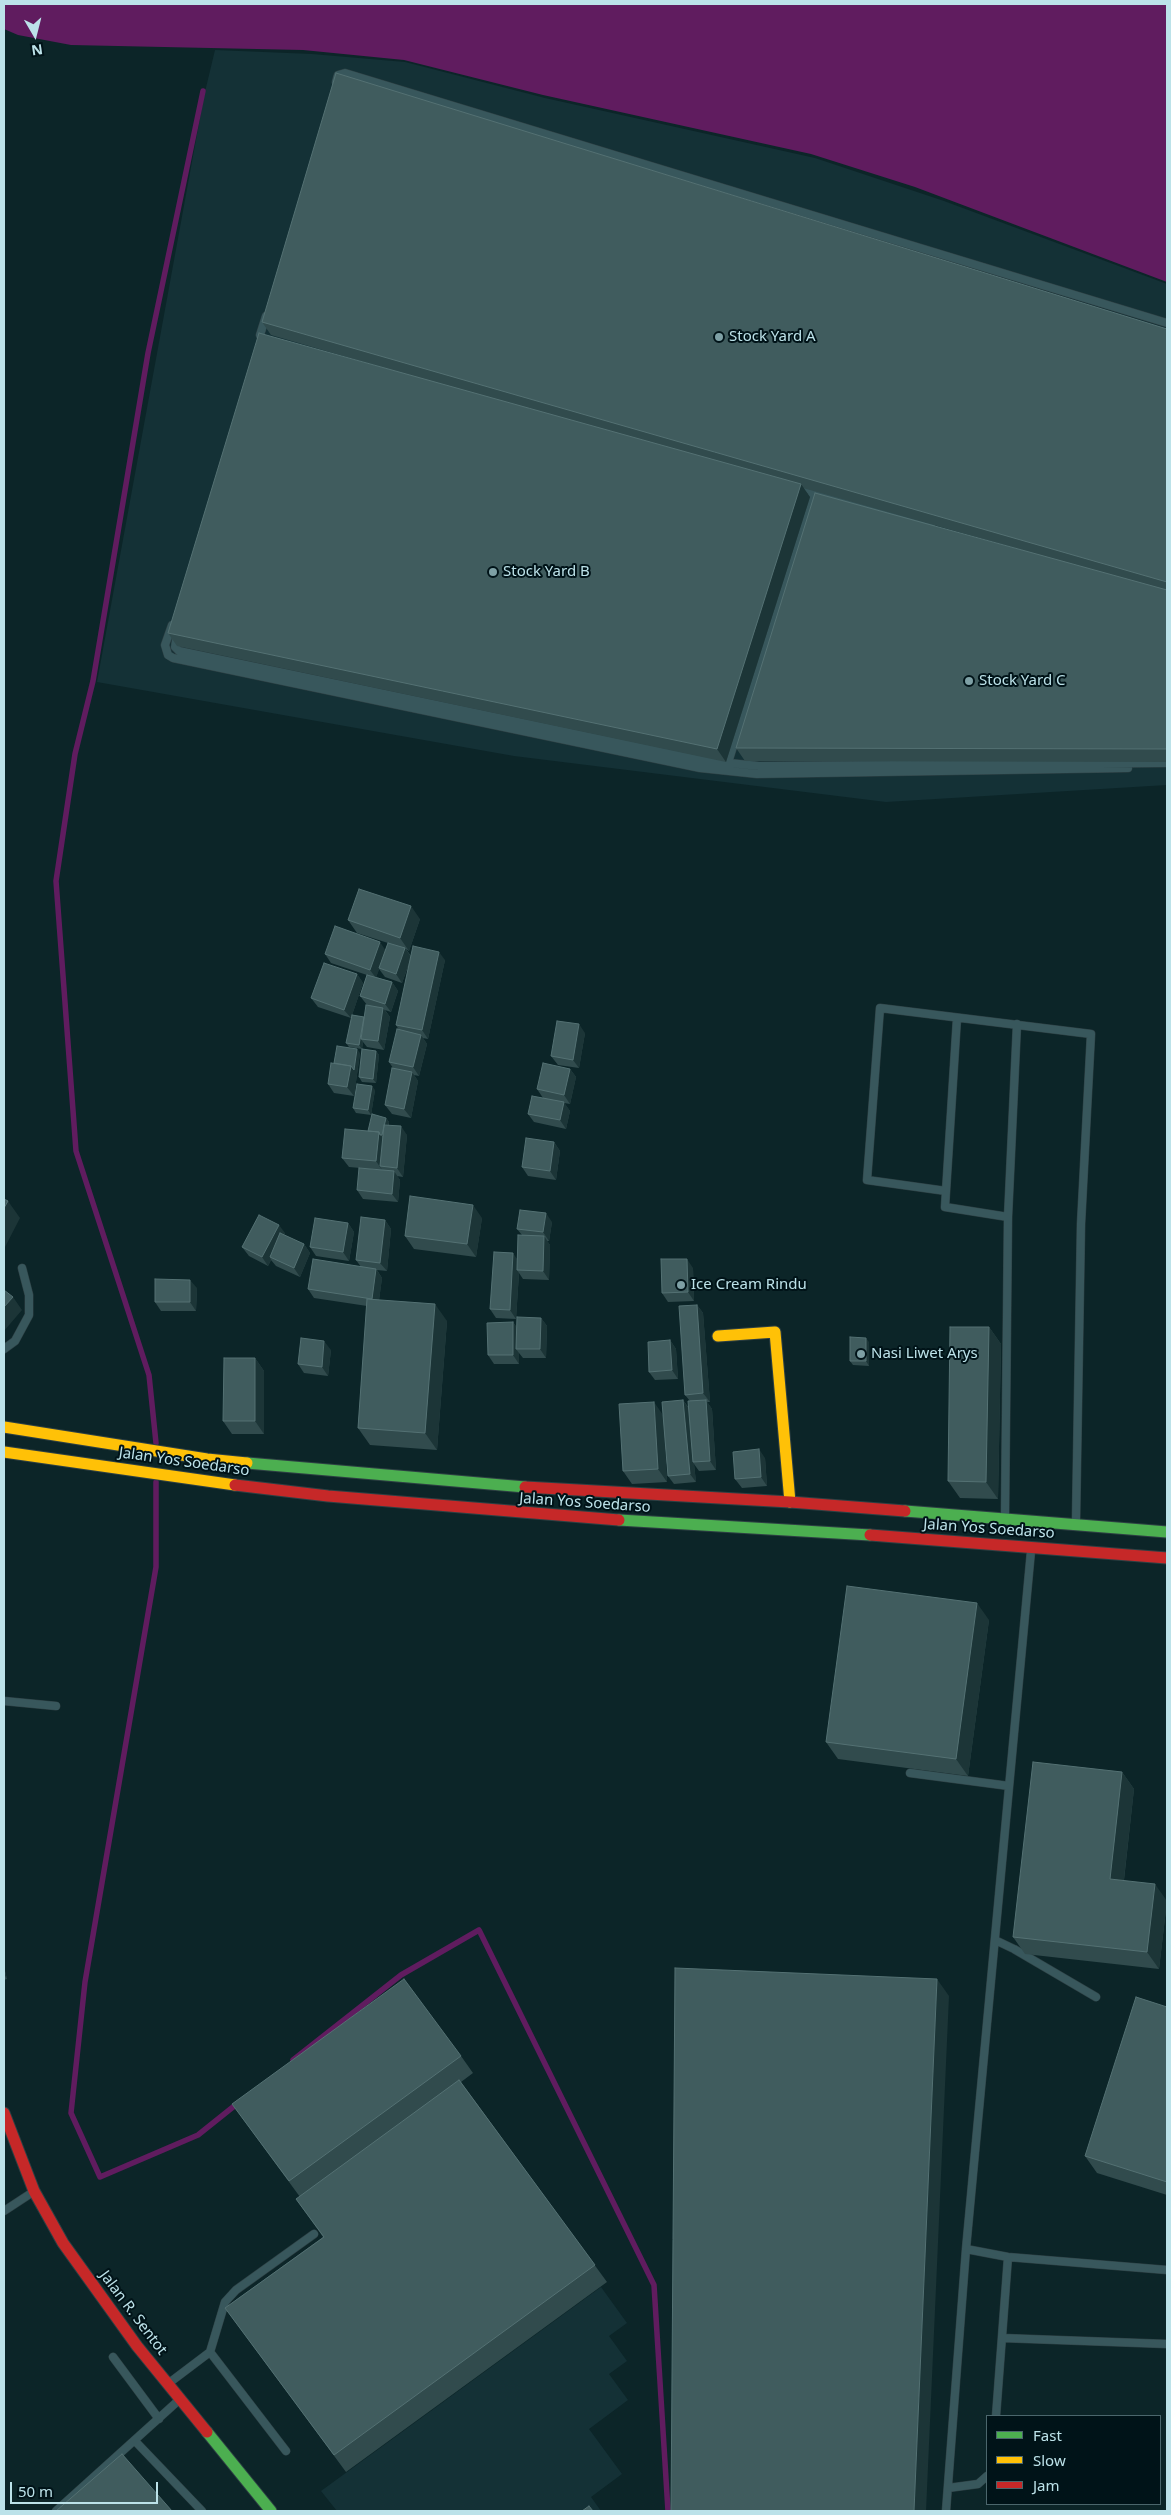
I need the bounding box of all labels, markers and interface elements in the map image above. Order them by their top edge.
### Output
north arrow [10,10,60,60]
text: N [30,40,44,61]
place label: Stock Yard A [729,328,816,346]
marker: Stock Yard A [713,331,725,343]
place label: Stock Yard B [503,563,590,581]
marker: Stock Yard B [487,566,499,578]
place label: Stock Yard C [979,672,1065,690]
marker: Stock Yard C [963,675,975,687]
place label: Ice Cream Rindu [691,1276,807,1294]
marker: Ice Cream Rindu [675,1279,687,1291]
place label: Nasi Liwet Arys [871,1345,978,1363]
marker: Nasi Liwet Arys [855,1348,867,1360]
street label: Jalan Yos Soedarso [118,1444,250,1480]
street label: Jalan Yos Soedarso [519,1489,651,1517]
street label: Jalan Yos Soedarso [923,1515,1055,1543]
street label: Jalan R. Sentot [95,2267,171,2359]
legend [986,2415,1161,2505]
text: Fast [1033,2425,1062,2445]
text: Slow [1033,2450,1066,2470]
scale bar [12,2472,160,2504]
text: Jam [1033,2475,1060,2495]
text: 50 m [18,2481,53,2501]

